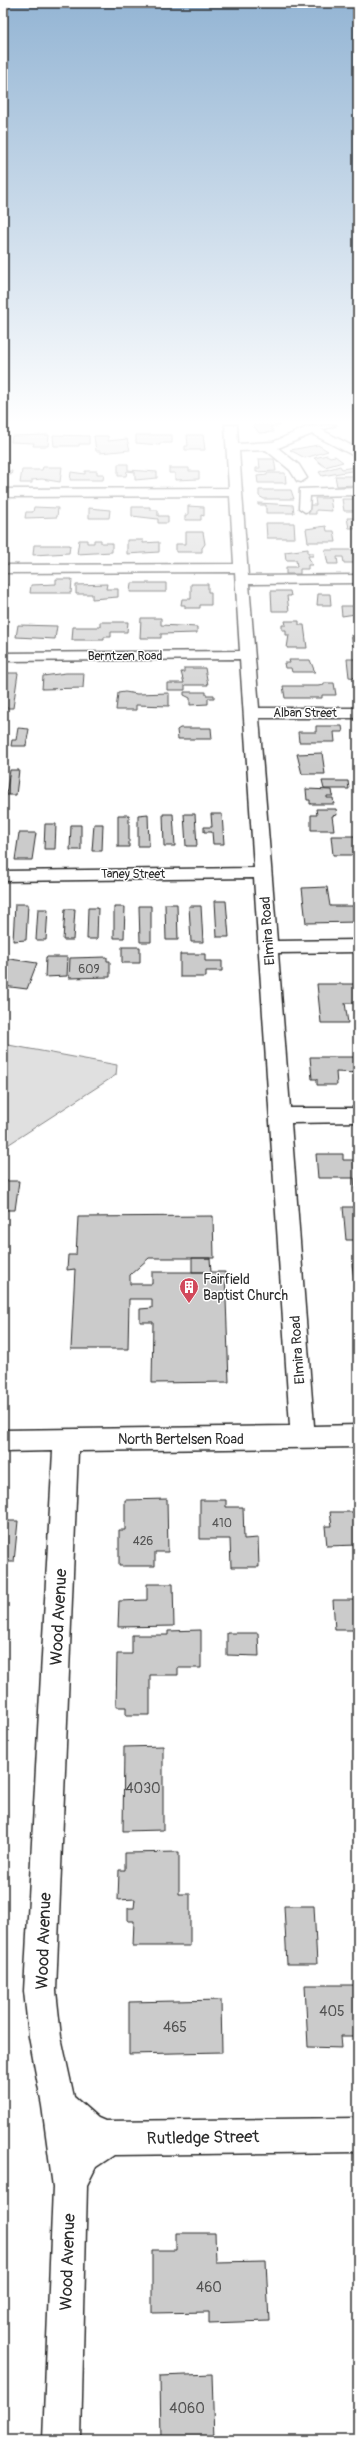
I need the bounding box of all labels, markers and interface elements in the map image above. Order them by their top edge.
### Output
street label: Berntzen Road [88,649,162,664]
street label: Alban Street [273,706,337,721]
street label: Taney Street [101,867,165,882]
street label: Elmira Road [257,896,278,966]
house number: 609 [78,962,100,977]
place label: Fairfield Baptist Church [203,1271,288,1304]
building icon: Fairfield Baptist Church [178,1276,200,1304]
street label: Elmira Road [287,1315,308,1385]
street label: North Bertelsen Road [118,1431,244,1448]
house number: 410 [212,1516,232,1531]
house number: 426 [133,1534,153,1549]
street label: Wood Avenue [45,1567,72,1666]
house number: 4030 [125,1780,161,1797]
street label: Wood Avenue [31,1892,56,1990]
house number: 405 [319,2003,345,2020]
house number: 465 [163,2019,187,2036]
street label: Rutledge Street [147,2126,260,2149]
street label: Wood Avenue [55,2213,80,2311]
house number: 460 [196,2279,222,2296]
house number: 4060 [169,2400,205,2417]

